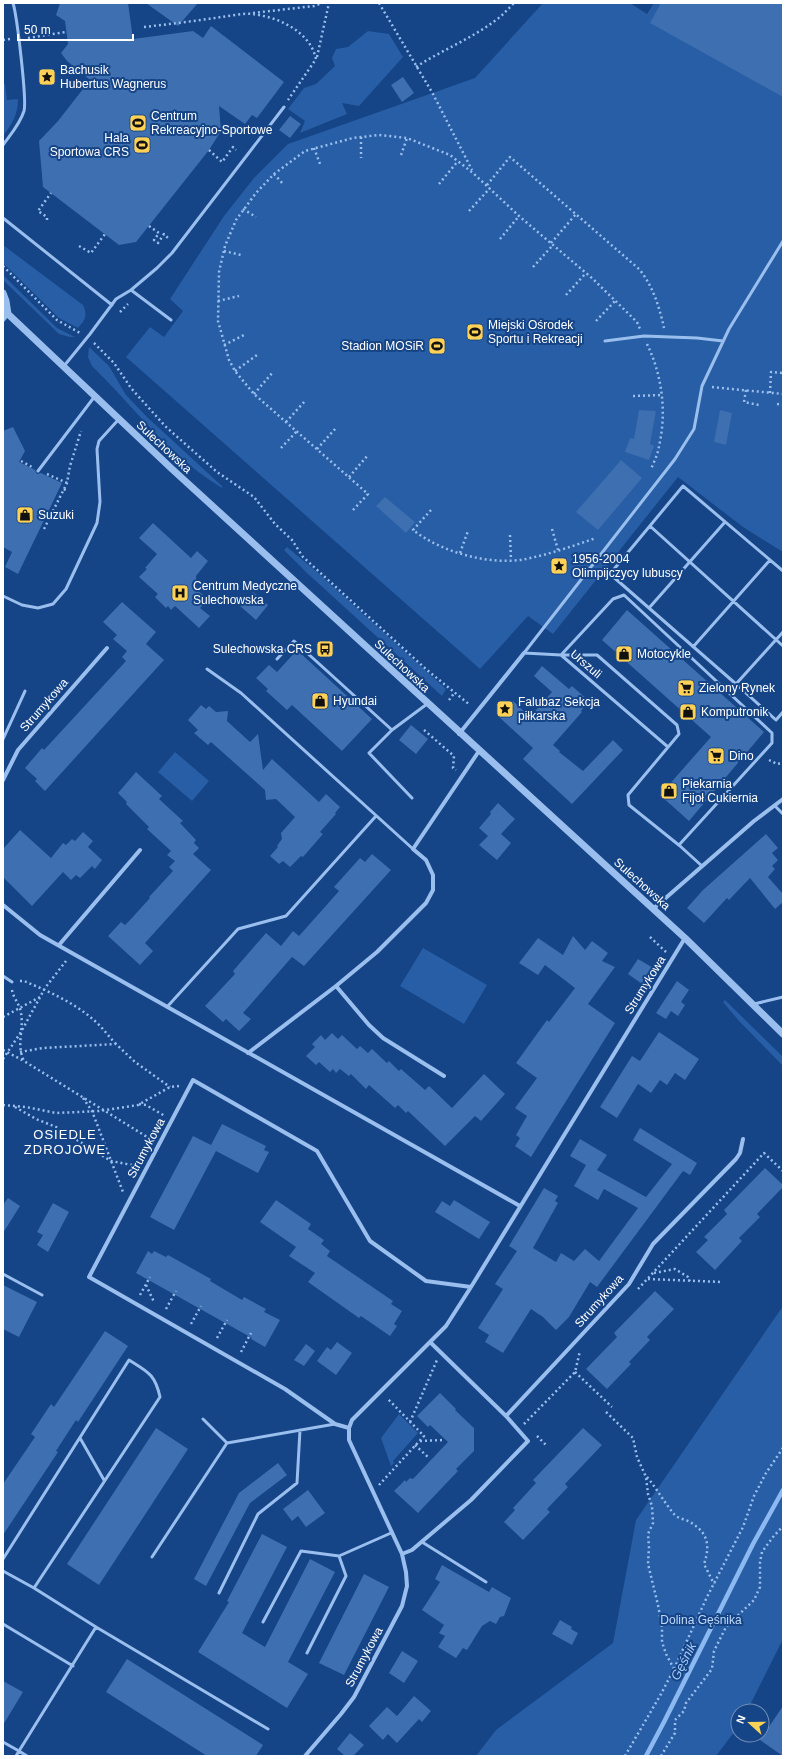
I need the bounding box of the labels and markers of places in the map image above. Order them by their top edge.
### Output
place label: Bachusik Hubertus Wagnerus [60,63,166,91]
place icon: Bachusik Hubertus Wagnerus [37,67,57,87]
place label: Centrum Rekreacyjno-Sportowe [151,109,273,137]
sports icon: Centrum Rekreacyjno-Sportowe [128,113,148,133]
place label: Hala Sportowa CRS [50,131,129,159]
sports icon: Hala Sportowa CRS [132,135,152,155]
place label: Miejski Ośrodek Sportu i Rekreacji [488,318,583,346]
sports icon: Miejski Ośrodek Sportu i Rekreacji [465,322,485,342]
sports icon: Stadion MOSiR [427,336,447,356]
place label: Stadion MOSiR [341,339,424,353]
shop icon: Suzuki [15,505,35,525]
place label: Suzuki [38,508,74,522]
place label: 1956-2004 Olimpijczycy lubuscy [572,552,683,580]
place icon: 1956-2004 Olimpijczycy lubuscy [549,556,569,576]
place label: Centrum Medyczne Sulechowska [193,579,297,607]
hospital icon: Centrum Medyczne Sulechowska [170,583,190,603]
bus stop icon: Sulechowska CRS [315,639,335,659]
place label: Sulechowska CRS [213,642,312,656]
shop icon: Motocykle [614,644,634,664]
place label: Motocykle [637,647,691,661]
supermarket icon: Zielony Rynek [676,678,696,698]
place label: Zielony Rynek [699,681,776,695]
shop icon: Hyundai [310,691,330,711]
place label: Hyundai [333,694,377,708]
place label: Falubaz Sekcja piłkarska [518,695,600,723]
place icon: Falubaz Sekcja piłkarska [495,699,515,719]
shop icon: Komputronik [678,702,698,722]
place label: Komputronik [701,705,769,719]
supermarket icon: Dino [706,746,726,766]
place label: Dino [729,749,754,763]
place label: Piekarnia Fijoł Cukiernia [682,777,758,805]
shop icon: Piekarnia Fijoł Cukiernia [659,781,679,801]

